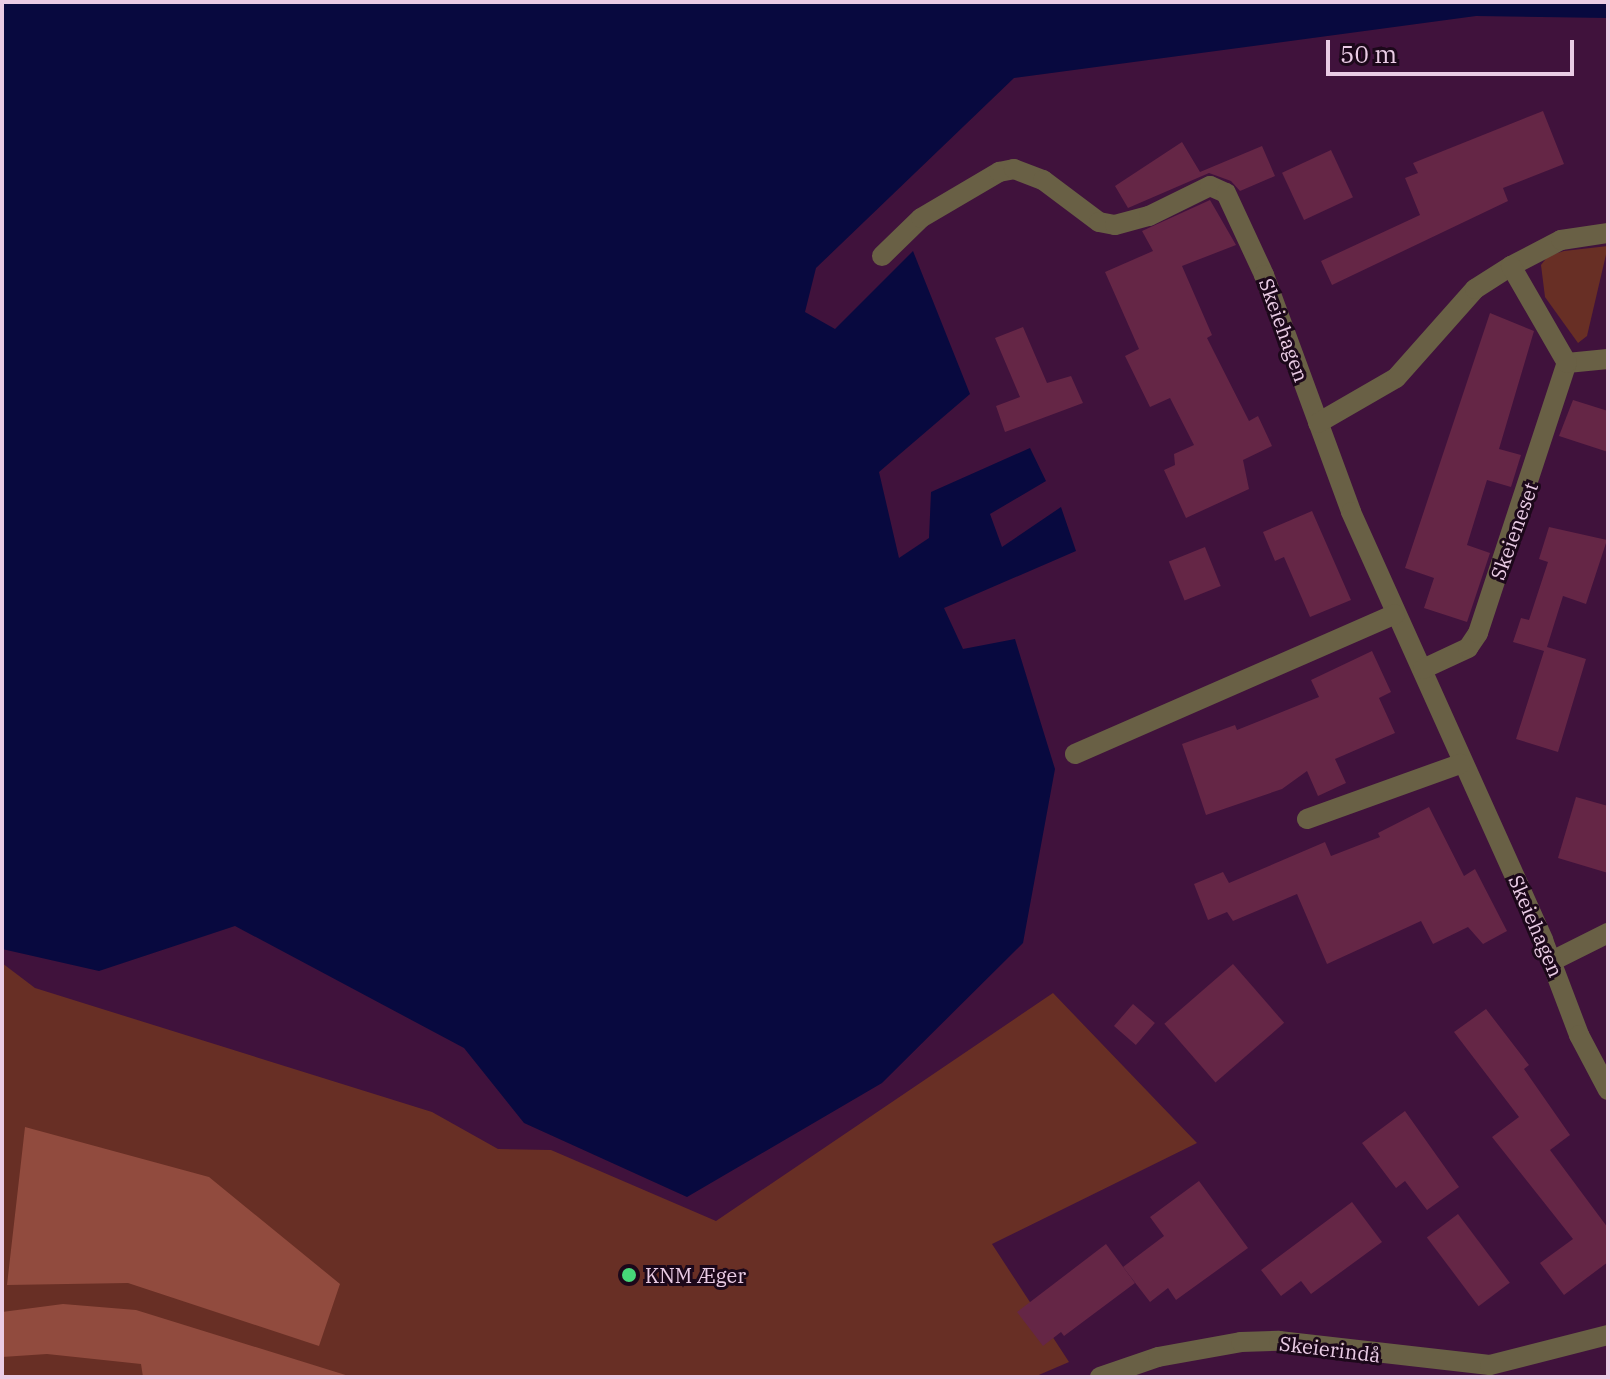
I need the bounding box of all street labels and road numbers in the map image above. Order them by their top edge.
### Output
street label: Skeiehagen [1254,275,1314,385]
street label: Skeieneset [1485,479,1543,583]
street label: Skeiehagen [1504,871,1568,981]
street label: Skeierindå [1278,1331,1382,1367]

